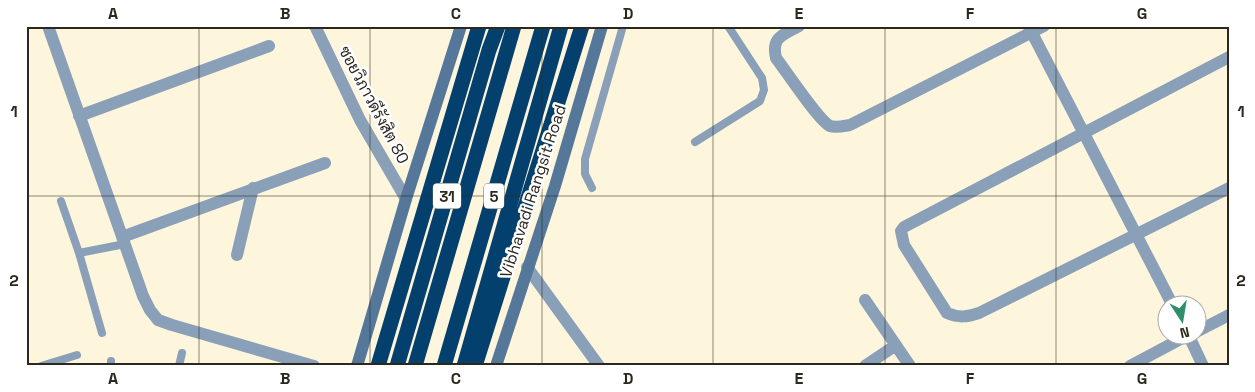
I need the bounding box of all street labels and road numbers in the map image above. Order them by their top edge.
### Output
street label: ซอยวิภาวดีรังสิต 80 [334,42,415,167]
street label: Vibhavadi Rangsit Road [495,102,571,280]
road number: 31 [433,184,461,208]
road number: 5 [484,184,504,208]

